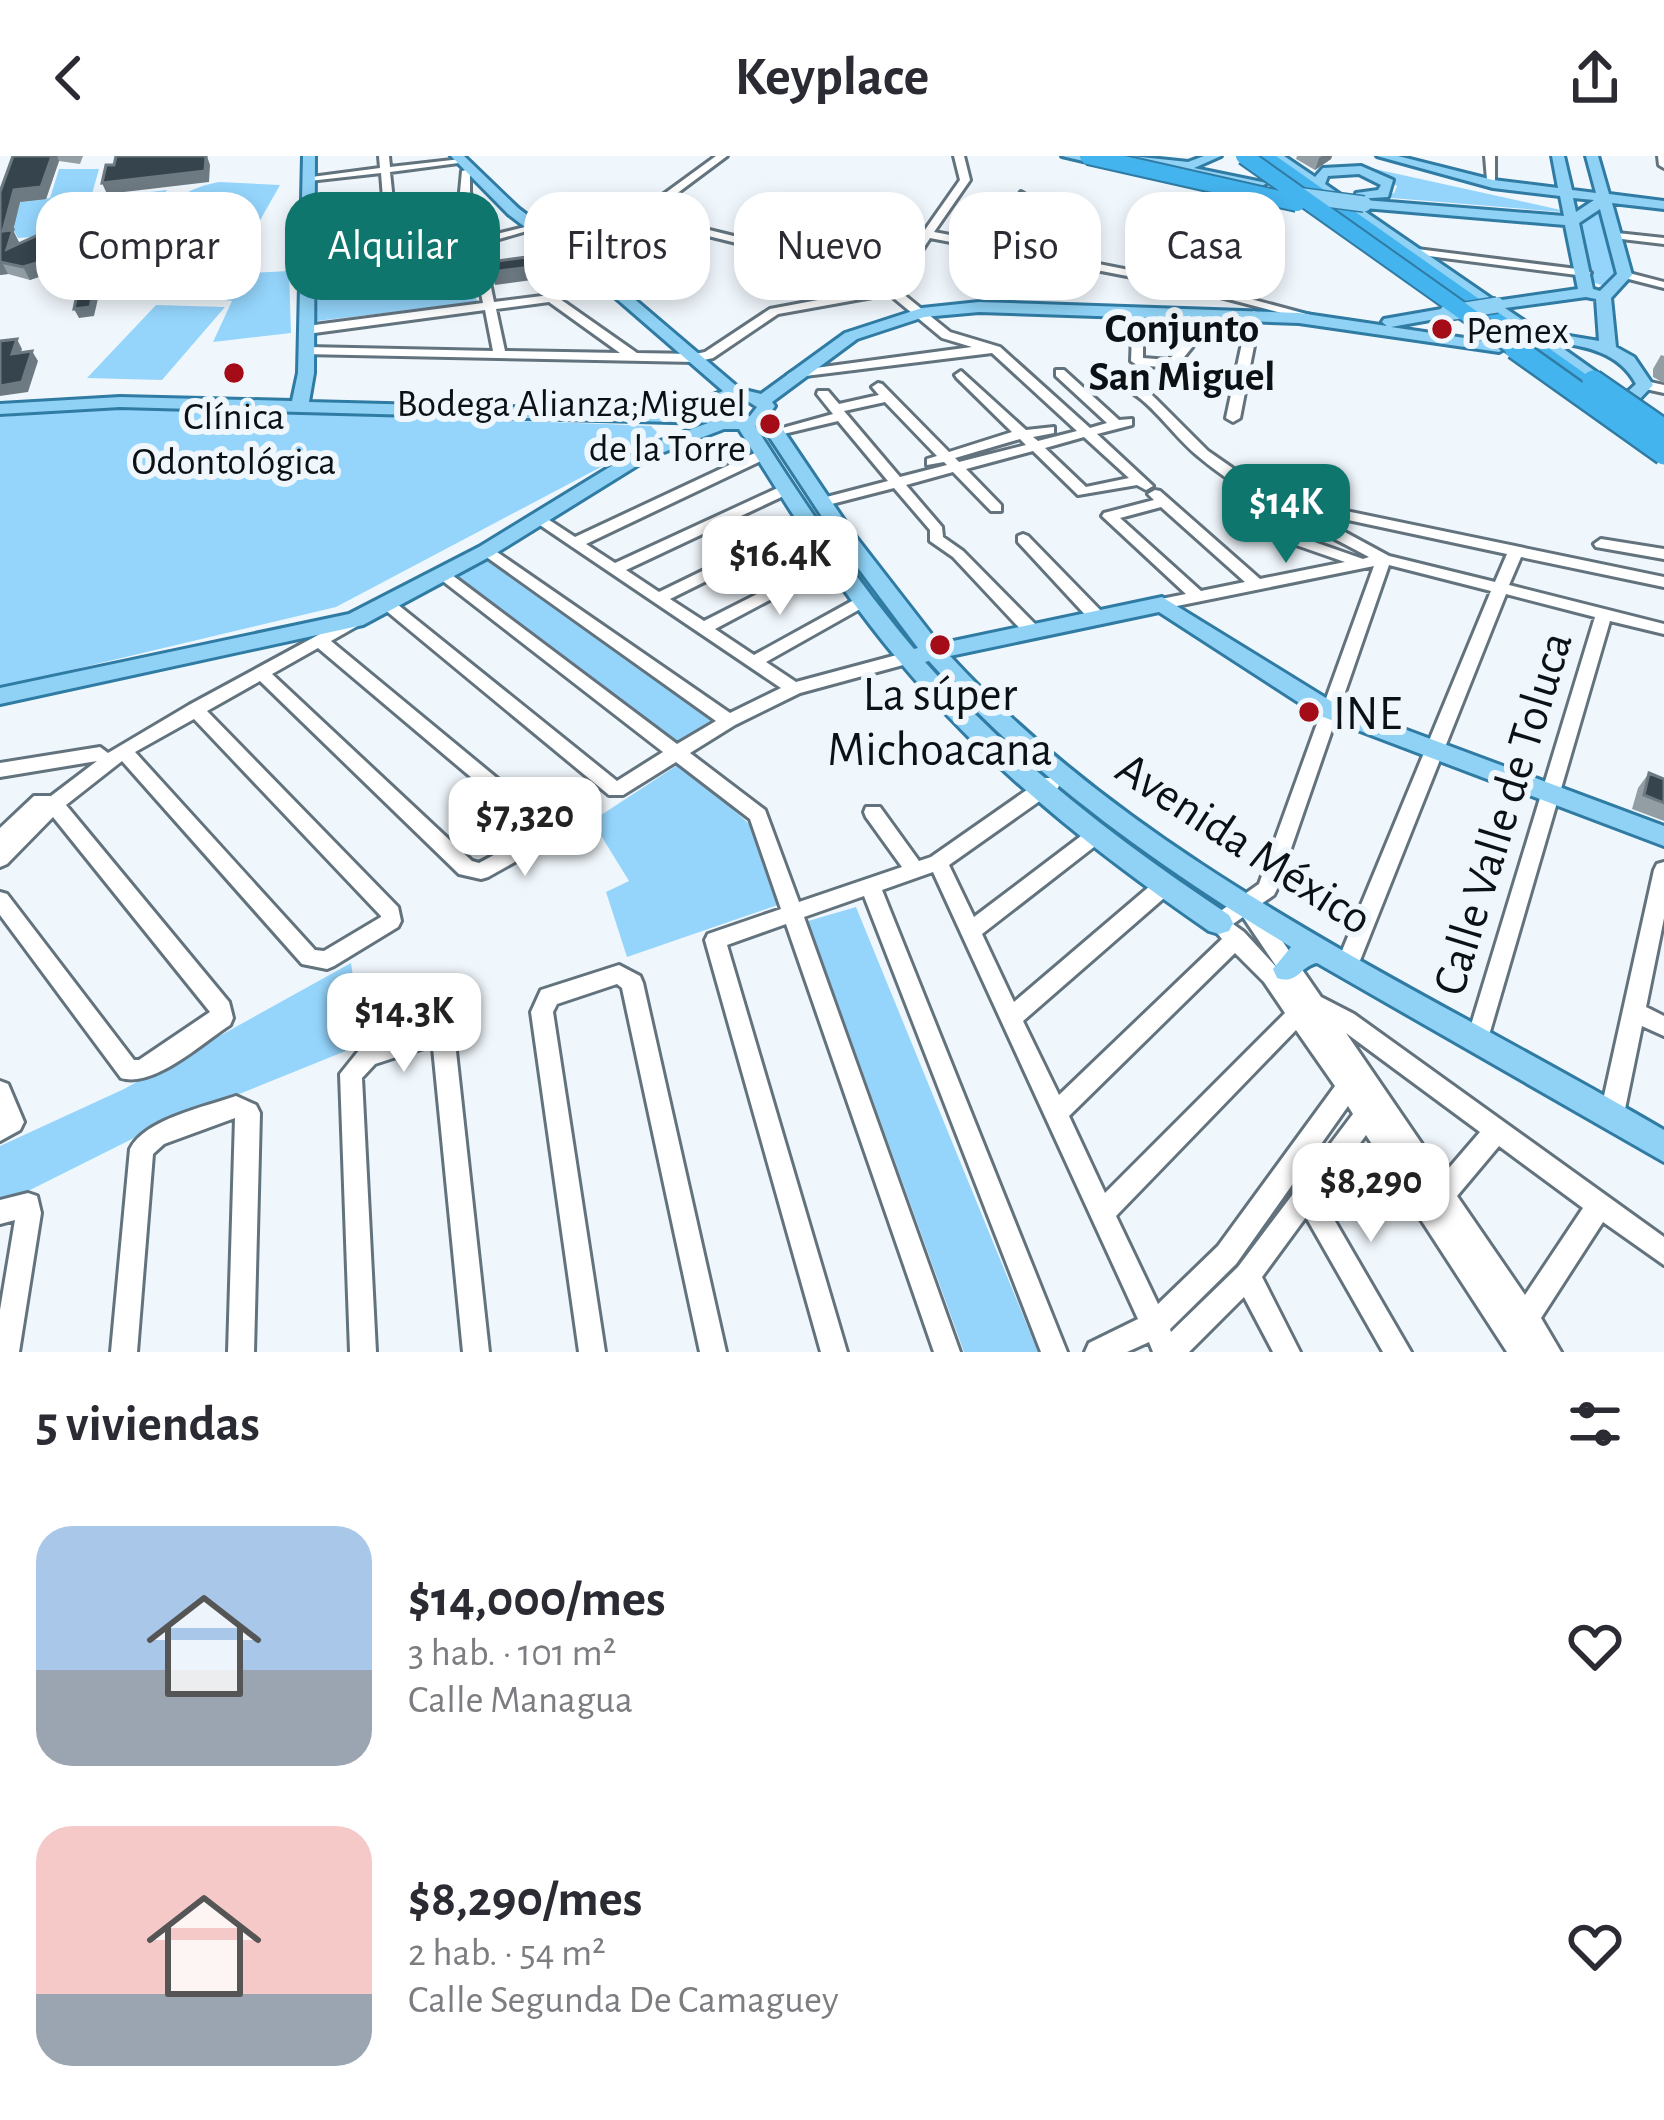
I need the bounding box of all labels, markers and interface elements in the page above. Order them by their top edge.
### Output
icon: back [36,45,102,111]
icon: share [1562,45,1628,111]
text: Keyplace [735,51,929,105]
chip: Comprar [36,192,261,300]
chip: Alquilar [285,192,500,300]
chip: Filtros [524,192,710,300]
chip: Nuevo [734,192,925,300]
chip: Piso [949,192,1101,300]
chip: Casa [1125,192,1285,300]
district label: Conjunto San Miguel [1089,308,1275,398]
place label: Pemex [1466,312,1569,351]
marker: Pemex [1429,316,1455,342]
marker: Clínica Odontológica [221,360,247,386]
place label: Bodega Alianza;Miguel de la Torre [397,385,746,469]
place label: Clínica Odontológica [132,398,336,482]
marker: Bodega Alianza;Miguel de la Torre [757,411,783,437]
pin: $14K [1215,464,1357,566]
text: $14K [1249,483,1323,522]
pin: $16.4K [682,516,878,618]
text: $16.4K [729,535,831,574]
street label: Calle Valle de Toluca [1426,627,1582,1001]
marker: La súper Michoacana [927,632,953,658]
place label: La súper Michoacana [827,672,1053,775]
place label: INE [1333,691,1402,739]
marker: INE [1296,699,1322,725]
street label: Avenida México [1107,744,1380,945]
pin: $7,320 [427,777,623,879]
text: $7,320 [476,796,574,835]
pin: $14.3K [306,973,502,1075]
text: $14.3K [354,992,454,1031]
pin: $8,290 [1273,1143,1469,1245]
text: $8,290 [1319,1162,1423,1201]
icon: filters [1562,1391,1628,1457]
text: 5 viviendas [36,1399,260,1450]
icon: home [132,1574,276,1718]
text: $14,000/mes [408,1574,666,1625]
icon: heart [1562,1613,1628,1679]
text: 3 hab. · 101 m² [408,1634,616,1673]
text: Calle Managua [408,1681,633,1720]
icon: home [132,1874,276,2018]
text: $8,290/mes [408,1874,642,1925]
icon: heart [1562,1913,1628,1979]
text: 2 hab. · 54 m² [408,1934,606,1973]
text: Calle Segunda De Camaguey [408,1981,839,2020]

